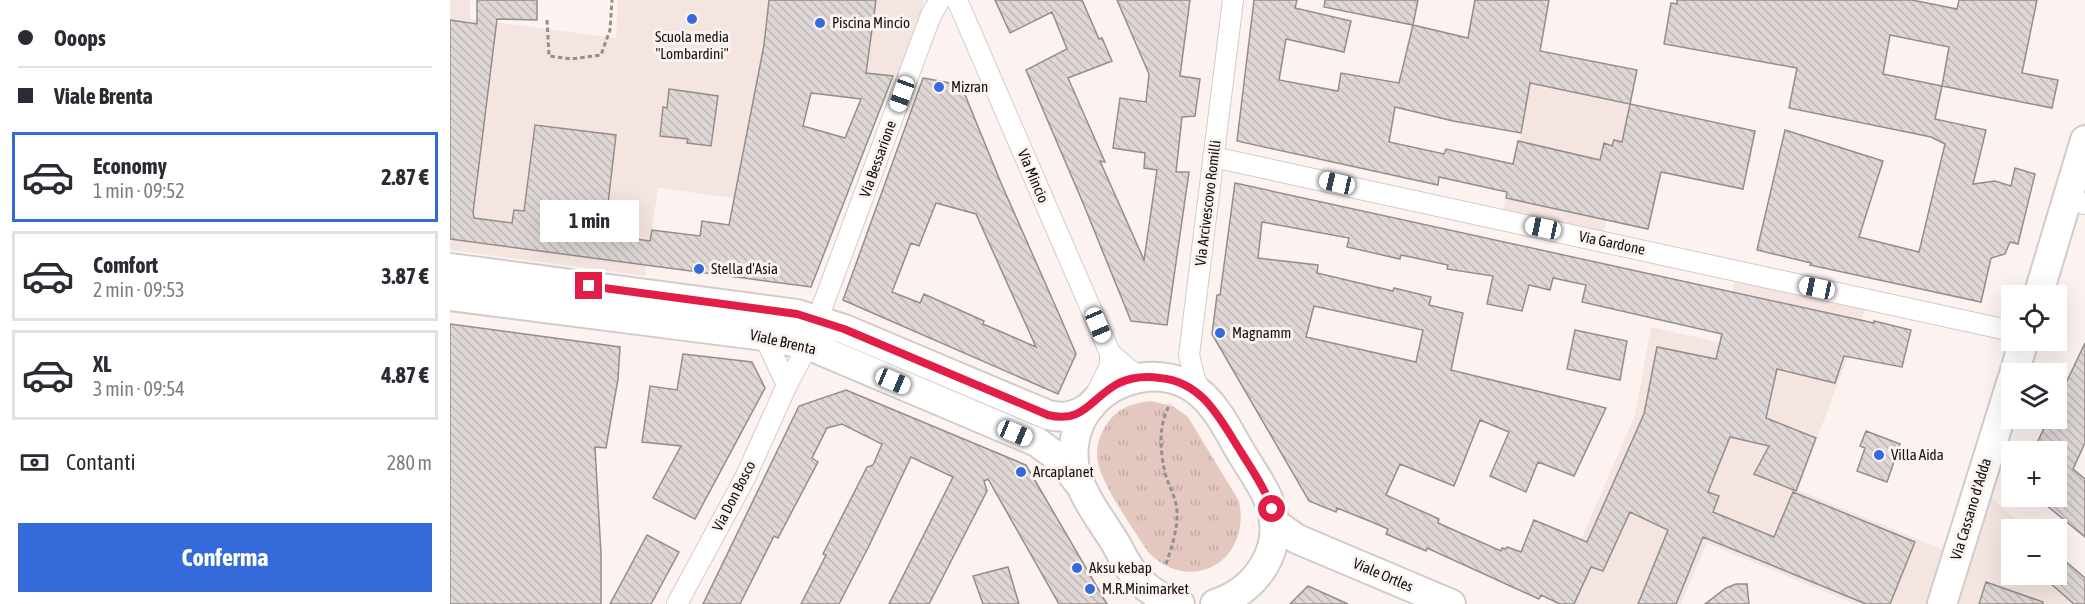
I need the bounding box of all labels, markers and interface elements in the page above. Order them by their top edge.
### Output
marker: Scuola media "Lombardini" [685,12,699,26]
place label: Piscina Mincio [832,14,910,31]
marker: Piscina Mincio [813,16,827,30]
text: Ooops [54,25,106,51]
place label: Scuola media "Lombardini" [655,28,729,62]
car [887,74,917,114]
place label: Mizran [951,78,988,95]
marker: Mizran [932,80,946,94]
text: Viale Brenta [54,83,153,109]
street label: Via Bessarione [856,118,899,199]
street label: Via Arcivescovo Romilli [1191,139,1224,267]
street label: Via Mincio [1015,146,1052,205]
icon: car [21,150,75,204]
text: Economy [93,153,167,179]
text: 2.87 € [381,164,429,190]
car [1317,170,1357,196]
text: 1 min · 09:52 [93,179,185,202]
callout: 1 min [540,199,638,241]
text: 1 min [569,209,610,232]
car [1524,215,1562,241]
street label: Via Gardone [1577,227,1647,258]
icon: car [21,249,75,303]
text: Comfort [93,252,158,278]
place label: Stella d'Asia [711,260,778,277]
marker: Stella d'Asia [692,262,706,276]
text: 3.87 € [381,263,429,289]
route end [575,272,602,299]
car [1798,275,1836,301]
text: 2 min · 09:53 [93,278,185,301]
map controls [2001,285,2067,585]
button: locate [2001,285,2067,351]
car [1083,305,1113,345]
place label: Magnamm [1232,324,1291,341]
street label: Viale Brenta [748,326,818,357]
marker: Magnamm [1213,326,1227,340]
icon: car [21,348,75,402]
text: XL [93,351,111,377]
text: 4.87 € [381,362,429,388]
button: layers [2001,363,2067,429]
car [873,366,913,396]
text: 3 min · 09:54 [93,377,185,400]
car [995,418,1035,448]
button: + [2001,441,2067,507]
icon: cash [18,446,51,479]
place label: Villa Aida [1891,446,1944,463]
marker: Villa Aida [1872,448,1886,462]
text: Contanti [66,449,136,475]
text: 280 m [387,451,432,474]
street label: Via Cassano d'Adda [1947,456,1994,562]
street label: Via Don Bosco [709,458,759,534]
place label: Arcaplanet [1033,463,1094,480]
marker: Arcaplanet [1014,465,1028,479]
route start [1258,495,1285,522]
button: − [2001,519,2067,585]
button: Conferma [18,523,432,592]
street label: Viale Ortles [1351,554,1416,595]
place label: Aksu kebap [1089,559,1152,576]
marker: Aksu kebap [1070,561,1084,575]
place label: M.R.Minimarket [1102,580,1189,597]
marker: M.R.Minimarket [1083,582,1097,596]

